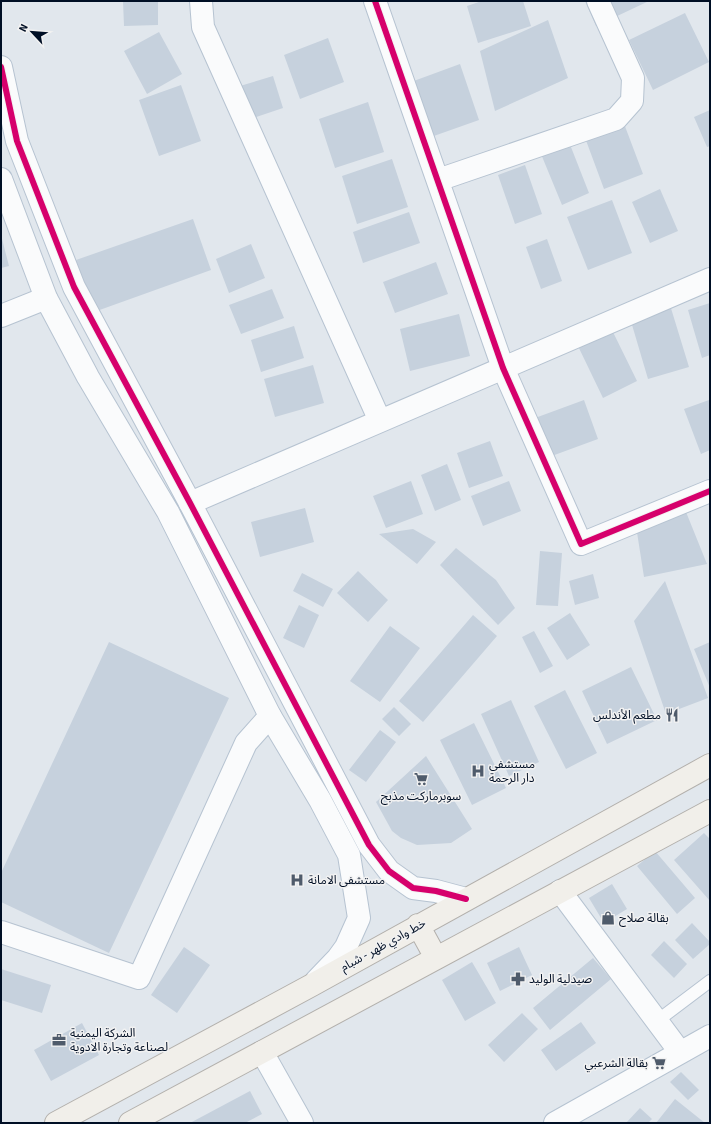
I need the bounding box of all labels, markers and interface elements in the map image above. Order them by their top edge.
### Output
north arrow [12,12,52,52]
text: N [15,21,32,34]
place label: مطعم الأندلس [593,707,661,724]
restaurant icon: مطعم الأندلس [664,707,680,723]
place label: مستشفى دار الرحمة [489,756,535,787]
hospital icon: مستشفى دار الرحمة [470,763,486,779]
supermarket icon: سوبرمارکت مذبح [413,771,429,787]
place label: سوبرمارکت مذبح [381,788,461,805]
hospital icon: مستشفى الامانة [289,872,305,888]
place label: مستشفى الامانة [308,872,385,889]
shop icon: بقالة صلاح [600,910,616,926]
place label: بقالة صلاح [619,910,669,927]
street label: خط وادي ظهر - شبام [337,915,429,977]
pharmacy icon: صيدلية الوليد [510,971,526,987]
place label: صيدلية الوليد [529,971,592,988]
place label: الشركة اليمنية لصناعة وتجارة الادوية [70,1025,168,1056]
office icon: الشركة اليمنية لصناعة وتجارة الادوية [51,1032,67,1048]
place label: بقالة الشرعبي [584,1055,648,1073]
supermarket icon: بقالة الشرعبي [651,1055,667,1071]

